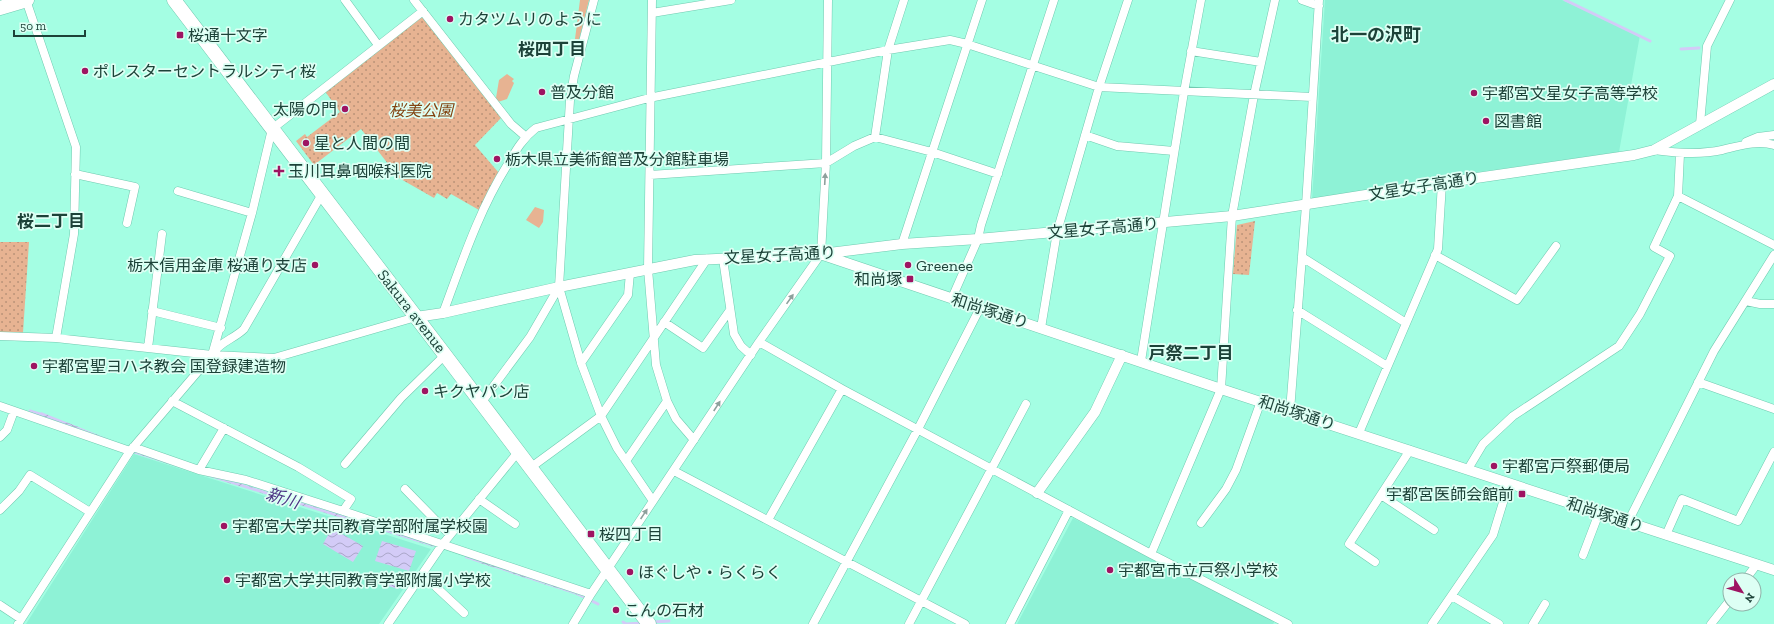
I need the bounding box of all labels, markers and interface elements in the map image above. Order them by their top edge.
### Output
place label: カタツムリのように [458,10,602,29]
scale bar [14,12,85,38]
marker: カタツムリのように [445,14,455,24]
text: 50 m [20,19,47,33]
district label: 北一の沢町 [1331,24,1421,46]
place label: 桜通十文字 [188,26,268,45]
marker: 桜通十文字 [175,30,185,40]
district label: 桜四丁目 [518,39,586,59]
place label: ポレスターセントラルシティ桜 [93,62,316,81]
marker: ポレスターセントラルシティ桜 [80,66,90,76]
place label: 普及分館 [550,83,614,102]
place label: 宇都宮文星女子高等学校 [1482,84,1658,103]
marker: 普及分館 [537,87,547,97]
marker: 宇都宮文星女子高等学校 [1469,88,1479,98]
place label: 太陽の門 [273,100,337,119]
park label: 桜美公園 [389,101,455,120]
marker: 太陽の門 [340,104,350,114]
place label: 図書館 [1494,112,1542,131]
marker: 図書館 [1481,116,1491,126]
place label: 星と人間の間 [314,134,410,153]
marker: 星と人間の間 [301,138,311,148]
place label: 栃木県立美術館普及分館駐車場 [505,150,729,169]
marker: 栃木県立美術館普及分館駐車場 [492,154,502,164]
place label: 玉川耳鼻咽喉科医院 [288,162,432,181]
marker: 玉川耳鼻咽喉科医院 [273,165,285,177]
street label: 文星女子高通り [1367,168,1481,204]
one-way arrow [822,172,828,185]
district label: 桜二丁目 [17,211,85,231]
street label: 文星女子高通り [1046,214,1160,242]
street label: 文星女子高通り [724,243,836,267]
place label: 栃木信用金庫 桜通り支店 [127,256,307,275]
place label: Greenee [916,256,973,275]
marker: 栃木信用金庫 桜通り支店 [310,260,320,270]
marker: Greenee [903,260,913,270]
street label: Sakura avenue [374,266,450,356]
place label: 和尚塚 [854,270,902,289]
marker: 和尚塚 [905,274,915,284]
street label: 和尚塚通り [949,290,1031,332]
one-way arrow [786,293,794,304]
district label: 戸祭二丁目 [1149,343,1234,363]
place label: 宇都宮聖ヨハネ教会 国登録建造物 [42,357,286,376]
marker: 宇都宮聖ヨハネ教会 国登録建造物 [29,361,39,371]
place label: キクヤパン店 [433,382,529,401]
marker: キクヤパン店 [420,386,430,396]
street label: 和尚塚通り [1256,392,1338,434]
one-way arrow [713,401,721,411]
place label: 宇都宮戸祭郵便局 [1502,457,1630,476]
marker: 宇都宮戸祭郵便局 [1489,461,1499,471]
water label: 新川 [264,483,304,513]
place label: 宇都宮医師会館前 [1386,485,1514,504]
marker: 宇都宮医師会館前 [1517,489,1527,499]
street label: 和尚塚通り [1564,494,1646,536]
one-way arrow [640,509,648,519]
place label: 宇都宮大学共同教育学部附属学校園 [232,517,488,536]
marker: 宇都宮大学共同教育学部附属学校園 [219,521,229,531]
place label: 桜四丁目 [599,525,663,544]
marker: 桜四丁目 [586,529,596,539]
place label: 宇都宮市立戸祭小学校 [1118,561,1278,580]
place label: ほぐしや・らくらく [638,563,782,582]
marker: 宇都宮市立戸祭小学校 [1105,565,1115,575]
marker: ほぐしや・らくらく [625,567,635,577]
place label: 宇都宮大学共同教育学部附属小学校 [235,571,491,590]
north arrow [1722,572,1762,612]
marker: 宇都宮大学共同教育学部附属小学校 [222,575,232,585]
text: N [1741,590,1757,605]
place label: こんの石材 [624,601,704,620]
marker: こんの石材 [611,605,621,615]

